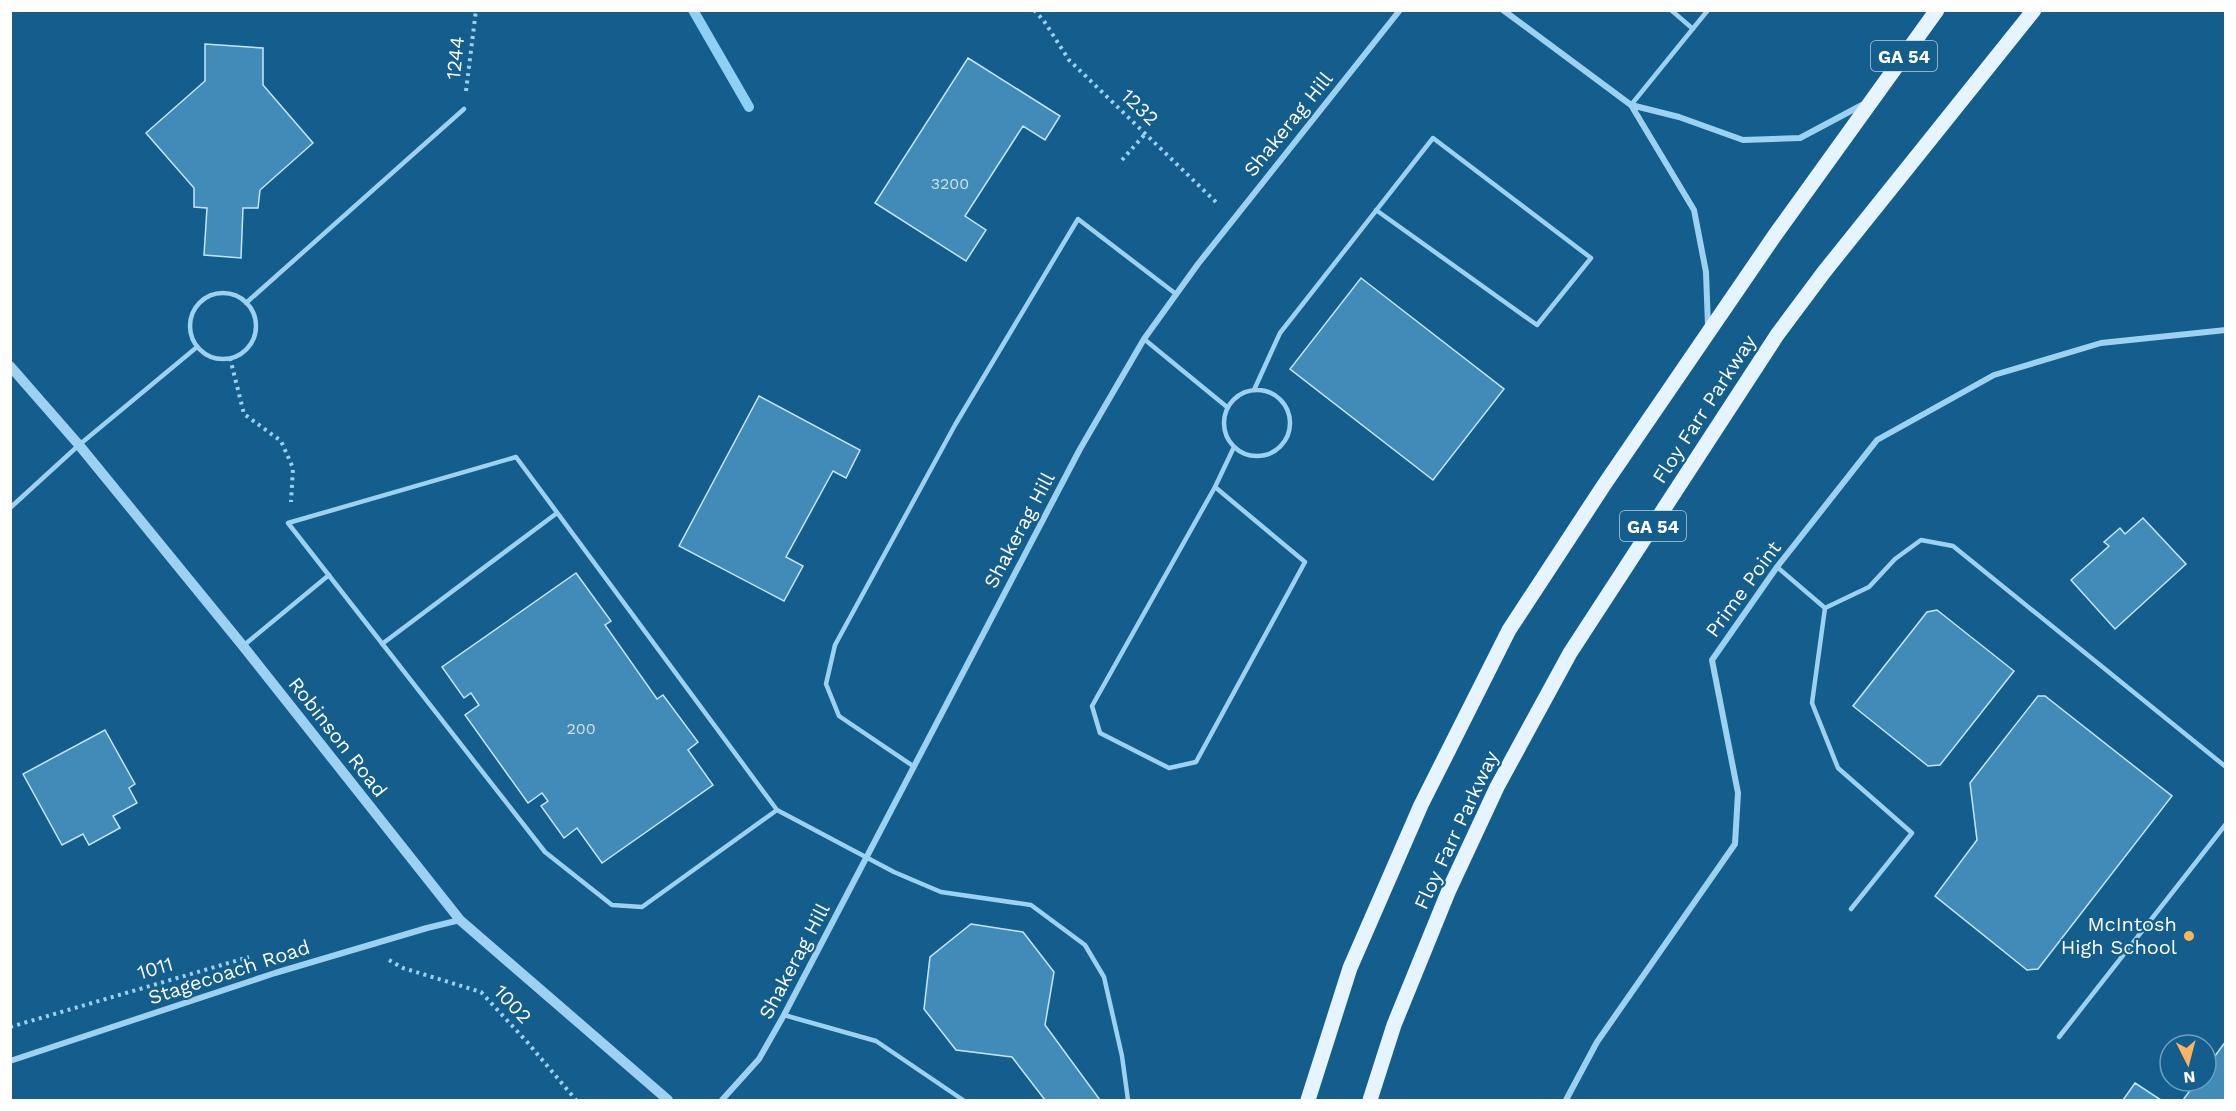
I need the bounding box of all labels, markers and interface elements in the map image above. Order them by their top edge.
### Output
street label: 1244 [441,35,469,81]
road number: GA 54 [1871,41,1937,71]
street label: Shakerag Hill [1238,67,1338,181]
street label: 1232 [1116,84,1164,130]
house number: 3200 [931,174,969,193]
street label: Floy Farr Parkway [1647,330,1761,488]
street label: Shakerag Hill [978,468,1060,592]
road number: GA 54 [1620,511,1686,541]
street label: Prime Point [1700,536,1786,642]
street label: Robinson Road [284,672,392,802]
house number: 200 [566,719,596,738]
street label: Floy Farr Parkway [1409,746,1504,913]
street label: Shakerag Hill [753,899,835,1023]
place label: McIntosh High School [2061,912,2177,959]
marker: McIntosh High School [2182,929,2196,943]
street label: Stagecoach Road [145,935,313,1009]
street label: 1011 [134,952,176,984]
street label: 1002 [489,980,537,1028]
north arrow [2158,1033,2218,1093]
text: N [2183,1067,2196,1087]

